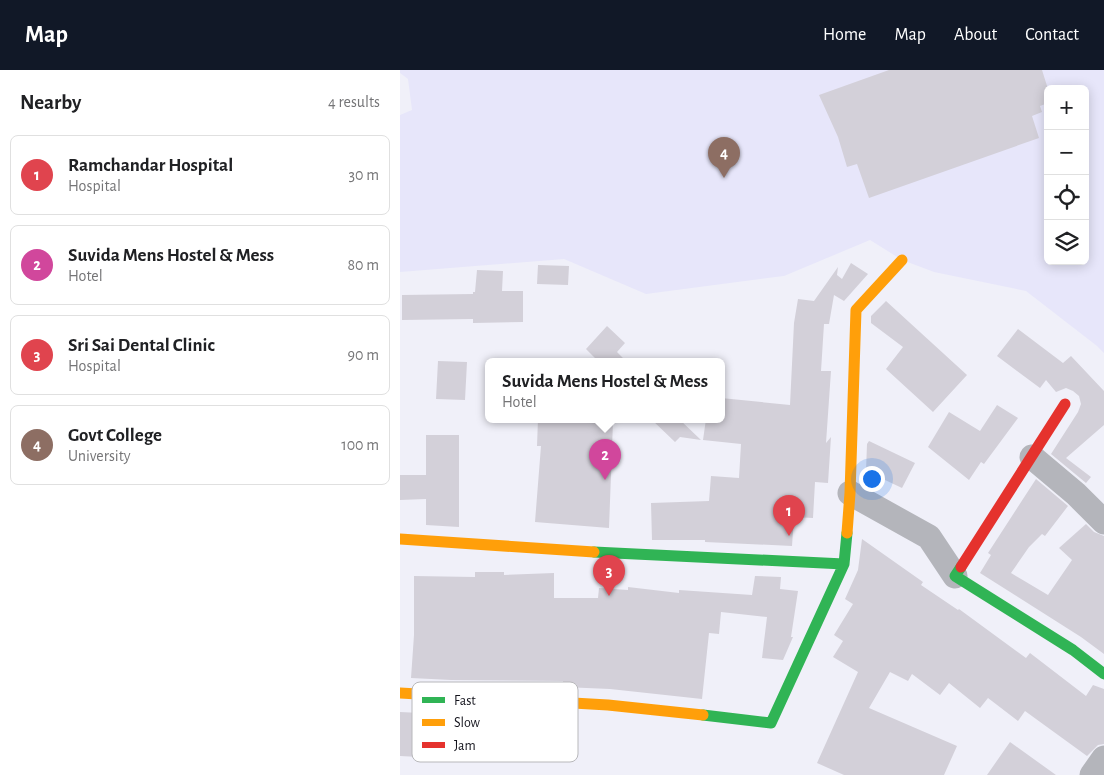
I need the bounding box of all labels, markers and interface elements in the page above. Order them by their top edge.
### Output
text: Map [25,23,68,47]
text: Home [823,26,866,44]
text: Map [894,26,926,44]
text: About [954,26,997,44]
text: Contact [1025,26,1079,44]
map controls [1044,85,1089,265]
button: + [1044,85,1089,130]
text: Nearby [20,92,81,113]
text: 4 results [328,94,380,110]
button: − [1044,130,1089,175]
pin: 4 [708,137,740,178]
text: Ramchandar Hospital [68,156,233,175]
text: 1 [34,167,40,183]
text: 30 m [349,167,379,183]
button: locate [1044,175,1089,220]
text: Hospital [68,178,121,194]
button: layers [1044,220,1089,265]
text: Suvida Mens Hostel & Mess [68,246,274,265]
text: 2 [33,257,41,273]
text: 80 m [348,257,379,273]
text: Hotel [68,268,103,284]
text: Sri Sai Dental Clinic [68,336,215,355]
text: 3 [34,347,40,363]
text: 90 m [348,347,379,363]
text: Hospital [68,358,121,374]
popup [485,358,725,423]
text: Suvida Mens Hostel & Mess [502,372,708,391]
text: Hotel [502,394,537,410]
text: Govt College [68,426,162,445]
text: 4 [33,437,41,453]
text: 100 m [341,437,379,453]
pin: 2 [589,439,621,480]
text: University [68,448,131,464]
your location [859,466,885,492]
pin: 1 [773,495,805,536]
pin: 3 [593,555,625,596]
legend [412,682,578,762]
text: Fast [454,694,476,708]
text: Slow [454,716,481,730]
text: Jam [454,739,476,753]

